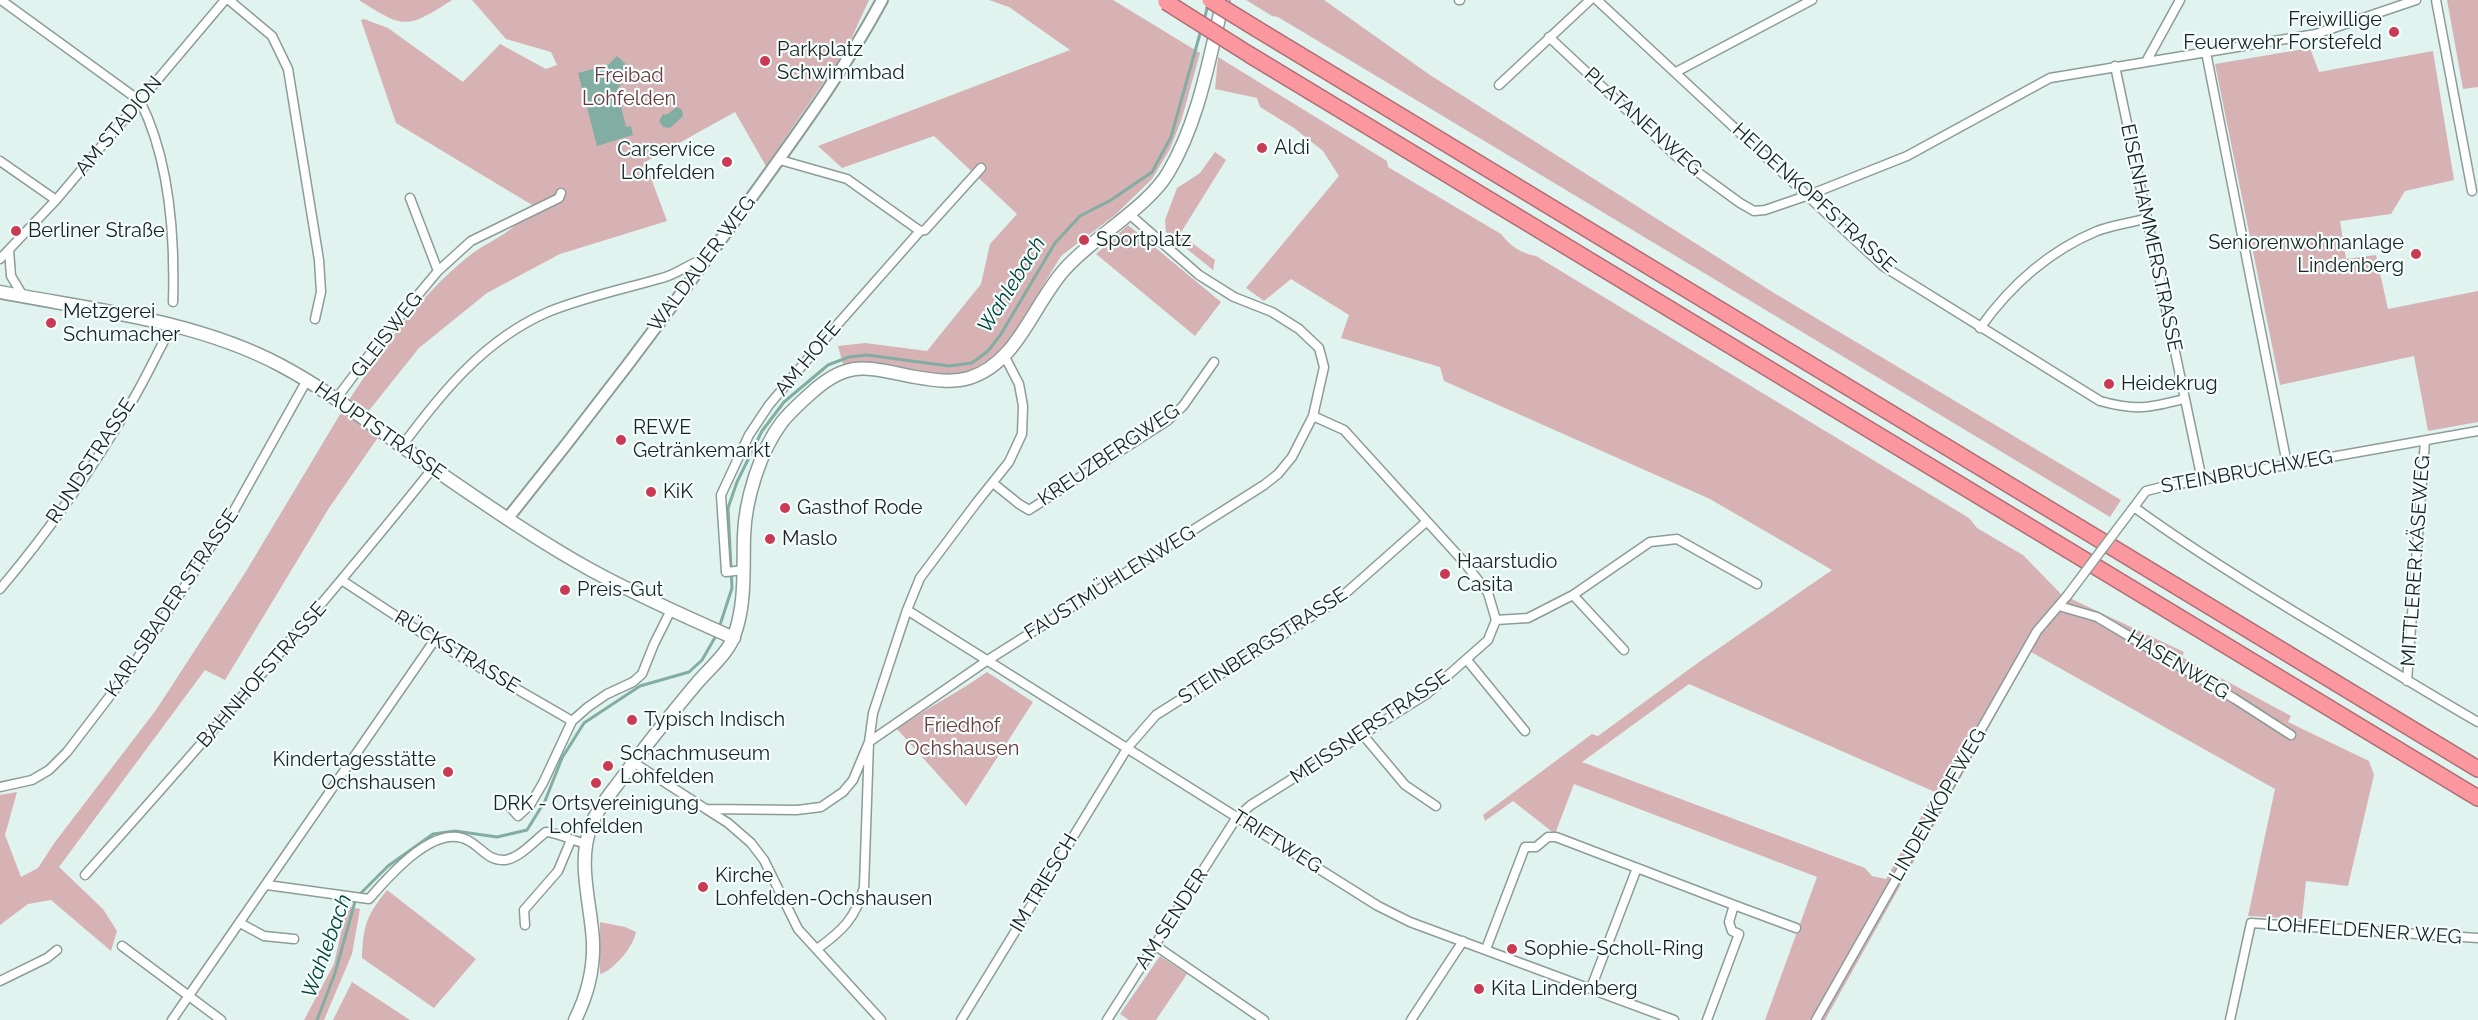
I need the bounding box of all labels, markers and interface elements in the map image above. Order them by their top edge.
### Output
place label: Freiwillige Feuerwehr Forstefeld [2183,8,2382,55]
marker: Freiwillige Feuerwehr Forstefeld [2387,25,2401,39]
place label: Parkplatz Schwimmbad [777,38,905,85]
marker: Parkplatz Schwimmbad [758,54,772,68]
street label: PLATANENWEG [1579,63,1707,181]
park label: Freibad Lohfelden [582,64,676,111]
street label: AM STADION [70,71,168,181]
street label: HEIDENKOPFSTRASSE [1727,118,1901,278]
street label: EISENHAMMERSTRASSE [2115,122,2187,354]
place label: Aldi [1274,136,1310,160]
place label: Carservice Lohfelden [617,138,715,185]
marker: Aldi [1255,141,1269,155]
marker: Carservice Lohfelden [720,155,734,169]
street label: WALDAUER WEG [643,191,761,337]
place label: Berliner Straße [28,219,165,243]
marker: Berliner Straße [9,224,23,238]
place label: Sportplatz [1096,228,1191,252]
place label: Seniorenwohnanlage Lindenberg [2208,231,2404,278]
water label: Wahlebach [973,232,1051,338]
marker: Sportplatz [1077,233,1091,247]
marker: Seniorenwohnanlage Lindenberg [2409,247,2423,261]
street label: GLEISWEG [346,287,428,383]
place label: Metzgerei Schumacher [63,300,180,347]
marker: Metzgerei Schumacher [44,316,58,330]
street label: AM HOFE [770,317,846,401]
place label: Heidekrug [2121,372,2218,396]
street label: HAUPTSTRASSE [310,377,450,485]
marker: Heidekrug [2102,377,2116,391]
street label: RUNDSTRASSE [41,394,141,528]
street label: KREUZBERGWEG [1034,399,1184,511]
place label: REWE Getränkemarkt [633,416,771,463]
marker: REWE Getränkemarkt [614,433,628,447]
street label: STEINBRUCHWEG [2159,445,2335,499]
street label: MITTLERER KÄSEWEG [2397,455,2435,667]
place label: KiK [663,480,693,504]
marker: KiK [644,485,658,499]
place label: Gasthof Rode [797,496,922,520]
marker: Gasthof Rode [778,501,792,515]
street label: KARLSBADER STRASSE [100,504,244,702]
street label: FAUSTMÜHLENWEG [1020,521,1200,645]
place label: Maslo [782,527,837,551]
marker: Maslo [763,532,777,546]
place label: Haarstudio Casita [1457,550,1557,597]
marker: Haarstudio Casita [1438,567,1452,581]
place label: Preis-Gut [577,578,663,602]
street label: STEINBERGSTRASSE [1174,582,1352,710]
marker: Preis-Gut [558,583,572,597]
street label: BAHNHOFSTRASSE [192,597,332,753]
street label: RÜCKSTRASSE [390,605,524,699]
street label: HASENWEG [2123,625,2233,705]
street label: MEISSNERSTRASSE [1286,665,1454,789]
place label: Typisch Indisch [644,708,785,732]
marker: Typisch Indisch [625,713,639,727]
park label: Friedhof Ochshausen [905,714,1019,761]
street label: LINDENKOPFWEG [1885,724,1991,886]
place label: Schachmuseum Lohfelden [620,742,770,789]
place label: Kindertagesstätte Ochshausen [272,748,436,795]
marker: Schachmuseum Lohfelden [601,759,615,773]
marker: Kindertagesstätte Ochshausen [441,765,455,779]
marker: DRK - Ortsvereinigung Lohfelden [589,776,603,790]
place label: DRK - Ortsvereinigung Lohfelden [493,792,699,839]
street label: TRIFTWEG [1228,805,1326,879]
street label: IM TRIESCH [1005,829,1083,937]
place label: Kirche Lohfelden-Ochshausen [715,864,932,911]
street label: AM SENDER [1130,864,1214,974]
marker: Kirche Lohfelden-Ochshausen [696,880,710,894]
water label: Wahlebach [297,891,357,1001]
street label: LOHFELDENER WEG [2265,912,2463,950]
place label: Sophie-Scholl-Ring [1524,937,1704,961]
marker: Sophie-Scholl-Ring [1505,942,1519,956]
place label: Kita Lindenberg [1491,977,1638,1001]
marker: Kita Lindenberg [1472,982,1486,996]

